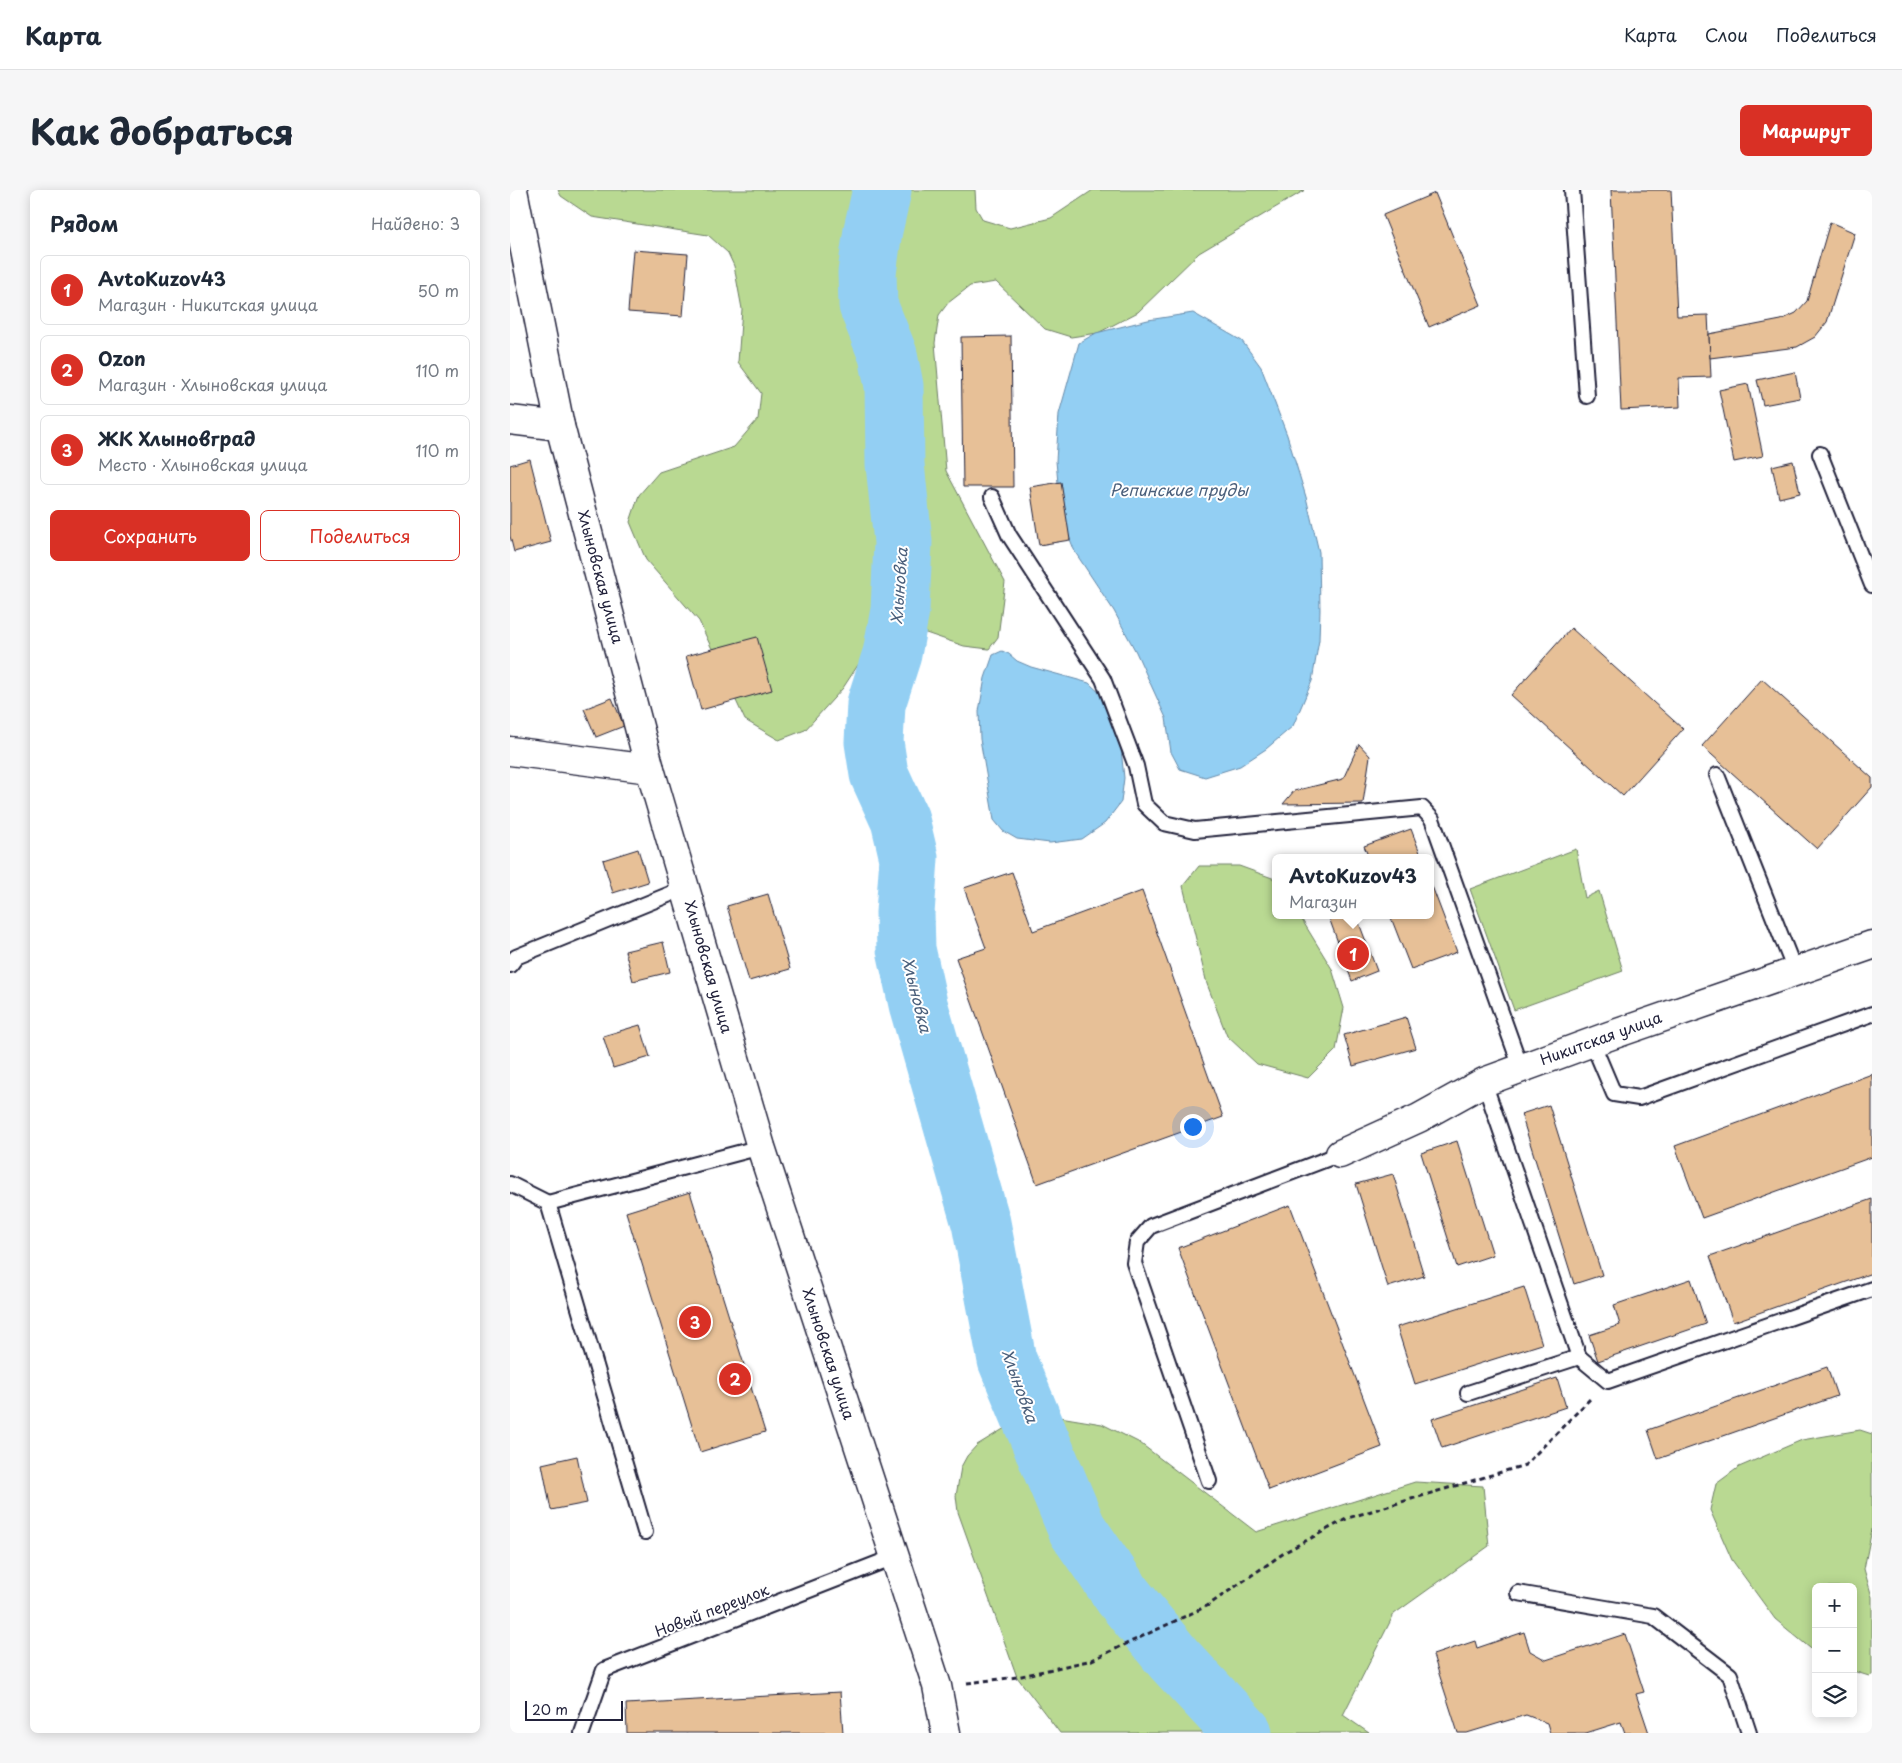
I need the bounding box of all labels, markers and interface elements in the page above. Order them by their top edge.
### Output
text: Карта [25,17,102,53]
text: Карта [1624,21,1677,48]
text: Слои [1705,21,1748,48]
text: Поделиться [1776,21,1877,48]
text: Как добраться [30,104,294,157]
button: Маршрут [1740,105,1872,156]
text: Рядом [50,207,118,239]
text: Найдено: 3 [371,211,460,235]
text: AvtoKuzov43 [98,264,226,292]
text: 1 [63,278,71,302]
text: 50 m [418,278,459,302]
text: Магазин · Никитская улица [98,292,318,316]
text: Ozon [98,344,146,372]
text: 2 [61,358,73,382]
text: 110 m [416,358,459,382]
text: Магазин · Хлыновская улица [98,372,327,396]
text: ЖК Хлыновград [98,424,255,452]
text: 3 [62,438,72,462]
text: 110 m [416,438,459,462]
text: Место · Хлыновская улица [98,452,308,476]
water label: Репинские пруды [1110,477,1250,501]
street label: Хлыновская улица [573,507,630,646]
button: Сохранить [50,510,250,561]
button: Поделиться [260,510,460,561]
water label: Хлыновка [883,546,913,625]
popup [1272,854,1434,919]
text: AvtoKuzov43 [1289,861,1417,889]
text: Магазин [1289,889,1358,913]
street label: Хлыновская улица [679,897,740,1036]
pin: 1 [1337,935,1369,973]
water label: Хлыновка [897,955,939,1036]
street label: Никитская улица [1536,1005,1665,1070]
your location [1180,1114,1206,1140]
street label: Хлыновская улица [797,1285,862,1423]
pin: 3 [679,1303,711,1341]
water label: Хлыновка [997,1345,1046,1427]
pin: 2 [719,1360,751,1398]
street label: Новый переулок [651,1577,772,1642]
map controls [1812,1583,1857,1718]
button: + [1812,1583,1857,1628]
button: − [1812,1628,1857,1673]
button: layers [1812,1673,1857,1718]
scale bar [525,1698,622,1721]
text: 20 m [532,1699,568,1720]

